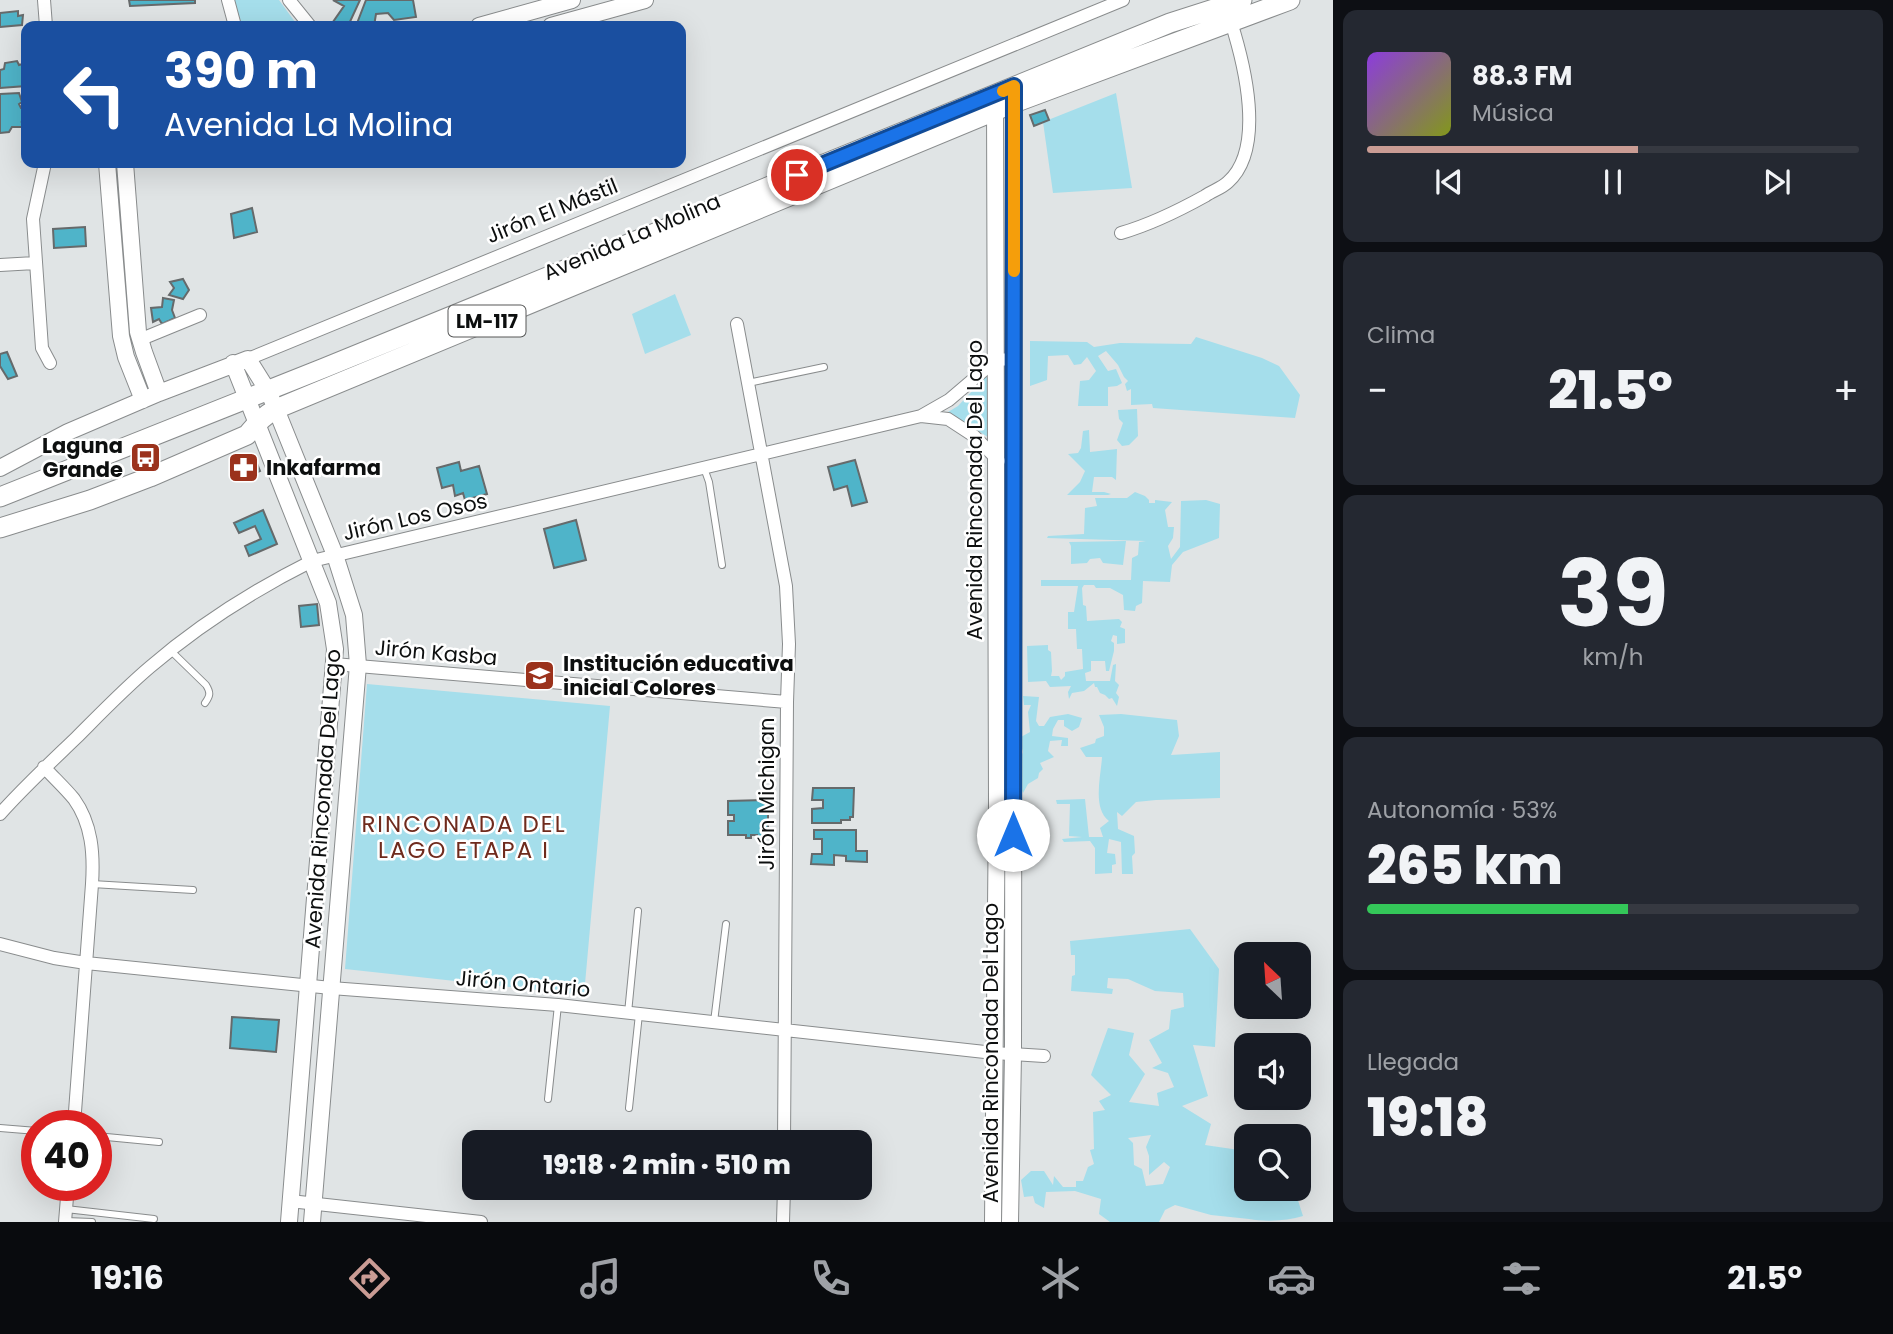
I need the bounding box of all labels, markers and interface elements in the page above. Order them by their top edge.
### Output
text: 390 m [164,37,318,105]
icon: left [49,49,140,140]
text: 88.3 FM [1472,58,1572,94]
text: Música [1472,97,1554,129]
text: Avenida La Molina [164,102,453,147]
pin [767,145,827,205]
icon: arrive [778,156,816,194]
icon: previous [1430,163,1468,201]
icon: pause [1594,163,1632,201]
icon: next [1758,163,1796,201]
street label: Jirón El Mástil [482,171,622,250]
street label: Avenida La Molina [539,186,725,287]
road number: LM-117 [448,306,526,336]
text: Clima [1367,319,1435,351]
street label: Avenida Rinconada Del Lago [960,340,989,640]
text: 21.5° [1548,354,1673,427]
text: − [1367,364,1388,417]
text: + [1833,364,1859,417]
place label: Laguna Grande [42,431,123,484]
bus stop icon: Laguna Grande [129,441,163,475]
pharmacy icon: Inkafarma [226,451,260,485]
place label: Inkafarma [266,453,381,482]
street label: Jirón Los Osos [340,486,490,547]
text: 39 [1557,530,1669,658]
street label: Jirón Kasba [374,633,498,672]
text: km/h [1582,641,1644,673]
street label: Avenida Rinconada Del Lago [298,648,347,950]
place label: Institución educativa inicial Colores [563,649,794,702]
school or university icon: Institución educativa inicial Colores [523,659,557,693]
street label: Jirón Michigan [752,717,781,871]
text: Autonomía · 53% [1367,794,1557,826]
position arrow [976,798,1050,872]
district label: RINCONADA DEL LAGO ETAPA I [361,808,567,866]
text: 265 km [1367,829,1563,902]
street label: Avenida Rinconada Del Lago [976,903,1005,1203]
north arrow [1234,942,1311,1018]
map controls [1234,942,1311,1201]
street label: Jirón Ontario [455,963,591,1004]
button: sound [1234,1033,1311,1110]
text: Llegada [1367,1046,1459,1078]
text: 19:18 [1367,1081,1488,1154]
speed limit sign: 40 [21,1110,112,1201]
button: search [1234,1124,1311,1201]
text: 19:18 · 2 min · 510 m [543,1147,791,1183]
icon: directions [345,1254,394,1303]
icon: music [576,1254,625,1303]
icon: phone [806,1254,855,1303]
icon: climate [1036,1254,1085,1303]
icon: car [1267,1254,1316,1303]
icon: filters [1497,1254,1546,1303]
text: 19:16 [91,1255,164,1300]
text: 21.5° [1727,1255,1802,1300]

